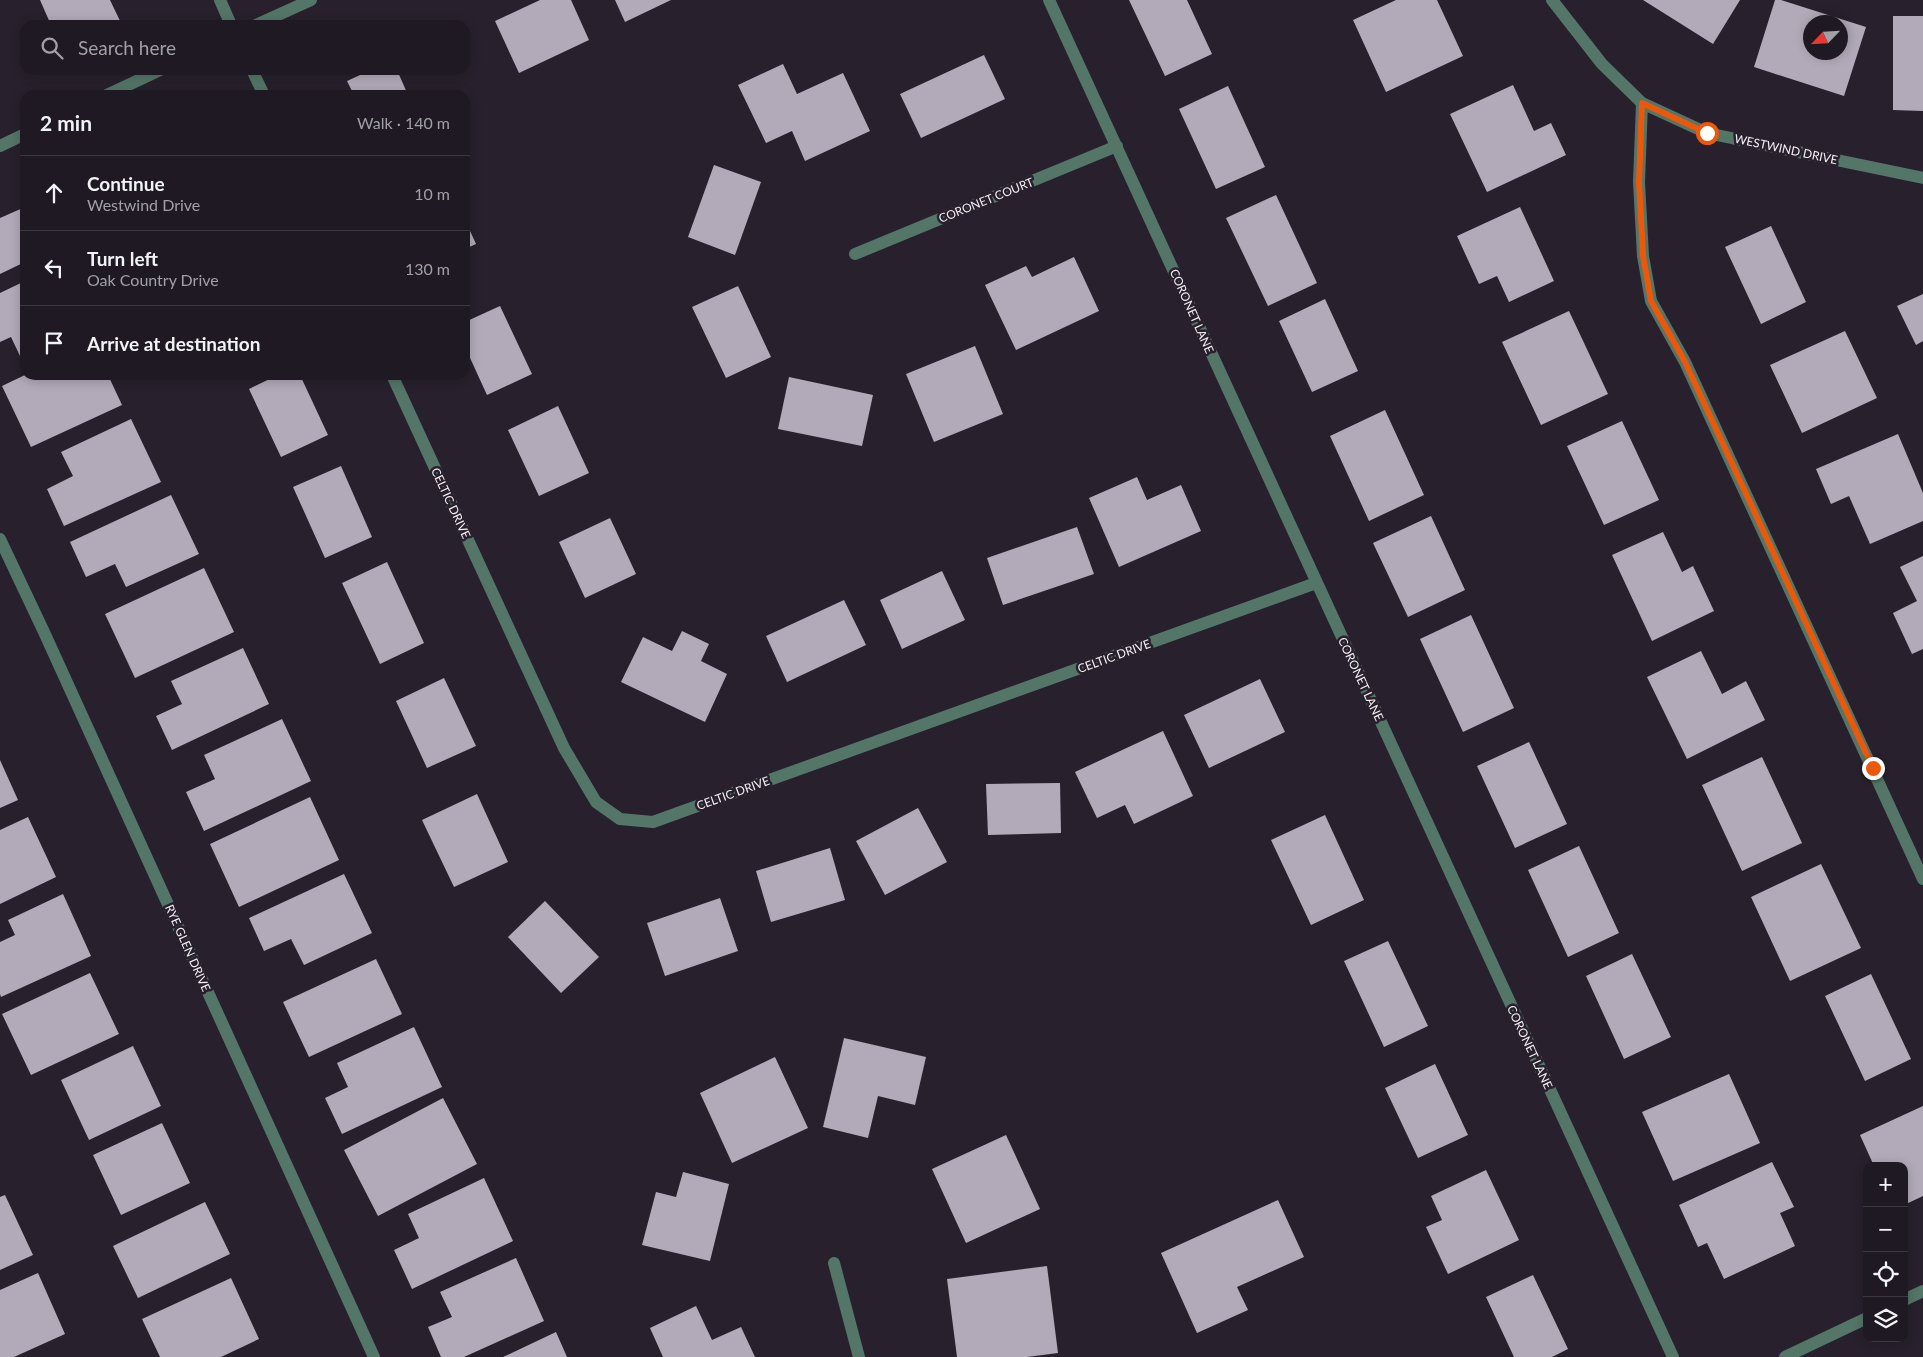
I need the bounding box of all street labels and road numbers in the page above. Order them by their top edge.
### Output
street label: WESTWIND DRIVE [1733,131,1839,167]
street label: CORONET COURT [936,174,1036,226]
street label: CORONET LANE [1167,266,1217,356]
street label: CELTIC DRIVE [428,465,474,541]
street label: CORONET LANE [1335,635,1387,723]
street label: CELTIC DRIVE [1075,636,1153,676]
street label: CELTIC DRIVE [694,773,772,813]
street label: RYE GLEN DRIVE [162,902,214,994]
street label: CORONET LANE [1504,1003,1556,1091]

